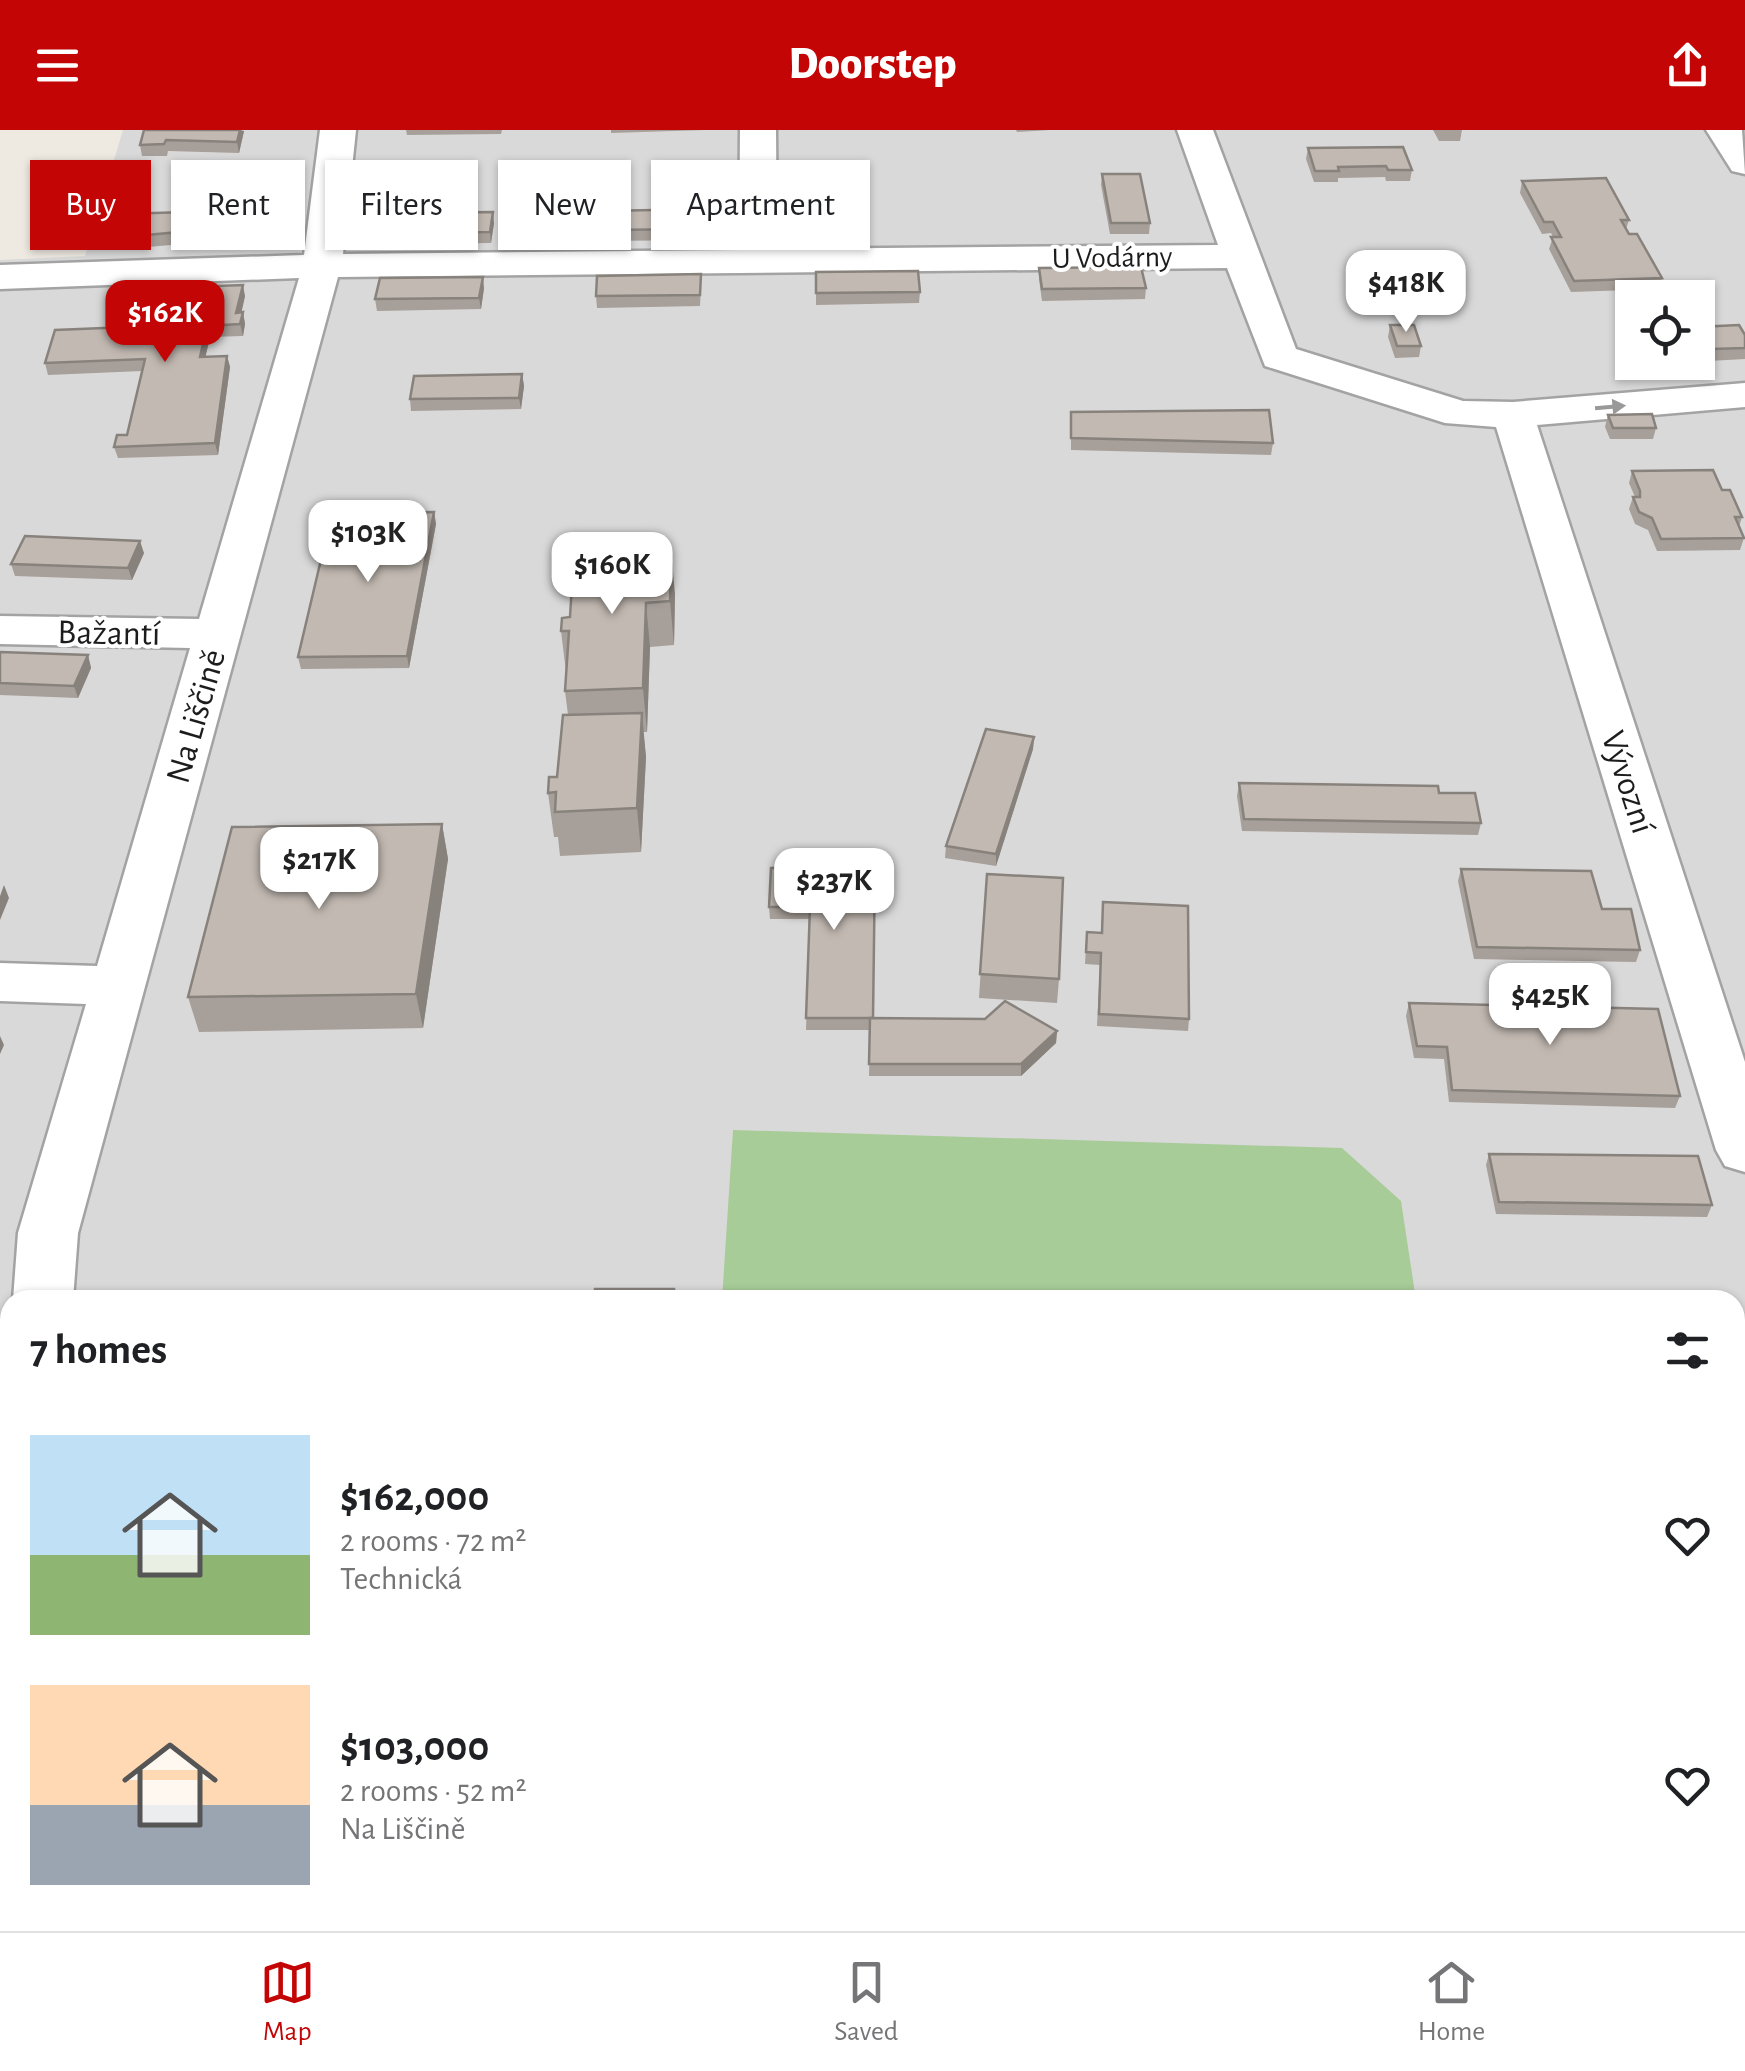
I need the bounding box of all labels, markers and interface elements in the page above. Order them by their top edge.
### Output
icon: menu [30,38,85,93]
icon: share [1660,38,1715,93]
text: Doorstep [788,42,957,87]
chip: Buy [30,160,151,250]
chip: Rent [171,160,305,250]
chip: Filters [325,160,478,250]
chip: New [498,160,631,250]
chip: Apartment [651,160,870,250]
street label: U Vodárny [1051,242,1173,274]
pin: $418K [1336,250,1476,335]
text: $418K [1368,266,1444,298]
pin: $162K [95,280,235,365]
map controls [1615,280,1715,380]
button: locate [1615,280,1715,380]
text: $162K [127,296,203,328]
one-way arrow [1595,398,1626,414]
pin: $103K [298,500,438,585]
text: $103K [330,516,406,548]
pin: $160K [542,532,682,617]
text: $160K [574,548,650,580]
street label: Bažantí [57,615,161,652]
street label: Na Liščině [161,646,232,787]
street label: Vývozní [1595,727,1661,839]
pin: $217K [249,827,389,912]
text: $217K [282,843,356,875]
pin: $237K [764,848,904,933]
text: $237K [796,864,872,896]
pin: $425K [1480,963,1620,1048]
text: $425K [1511,979,1589,1011]
icon: filters [1660,1323,1715,1378]
text: 7 homes [30,1329,167,1371]
icon: home [110,1475,230,1595]
text: $162,000 [340,1476,489,1518]
icon: heart [1660,1508,1715,1563]
text: 2 rooms · 72 m² [340,1525,527,1557]
text: Technická [340,1563,462,1595]
icon: home [110,1725,230,1845]
text: $103,000 [340,1726,489,1768]
icon: heart [1660,1758,1715,1813]
text: 2 rooms · 52 m² [340,1775,527,1807]
text: Na Liščině [340,1813,466,1845]
tab: Map [260,1955,315,2049]
tab: Saved [834,1955,898,2049]
tab: Home [1418,1955,1485,2049]

